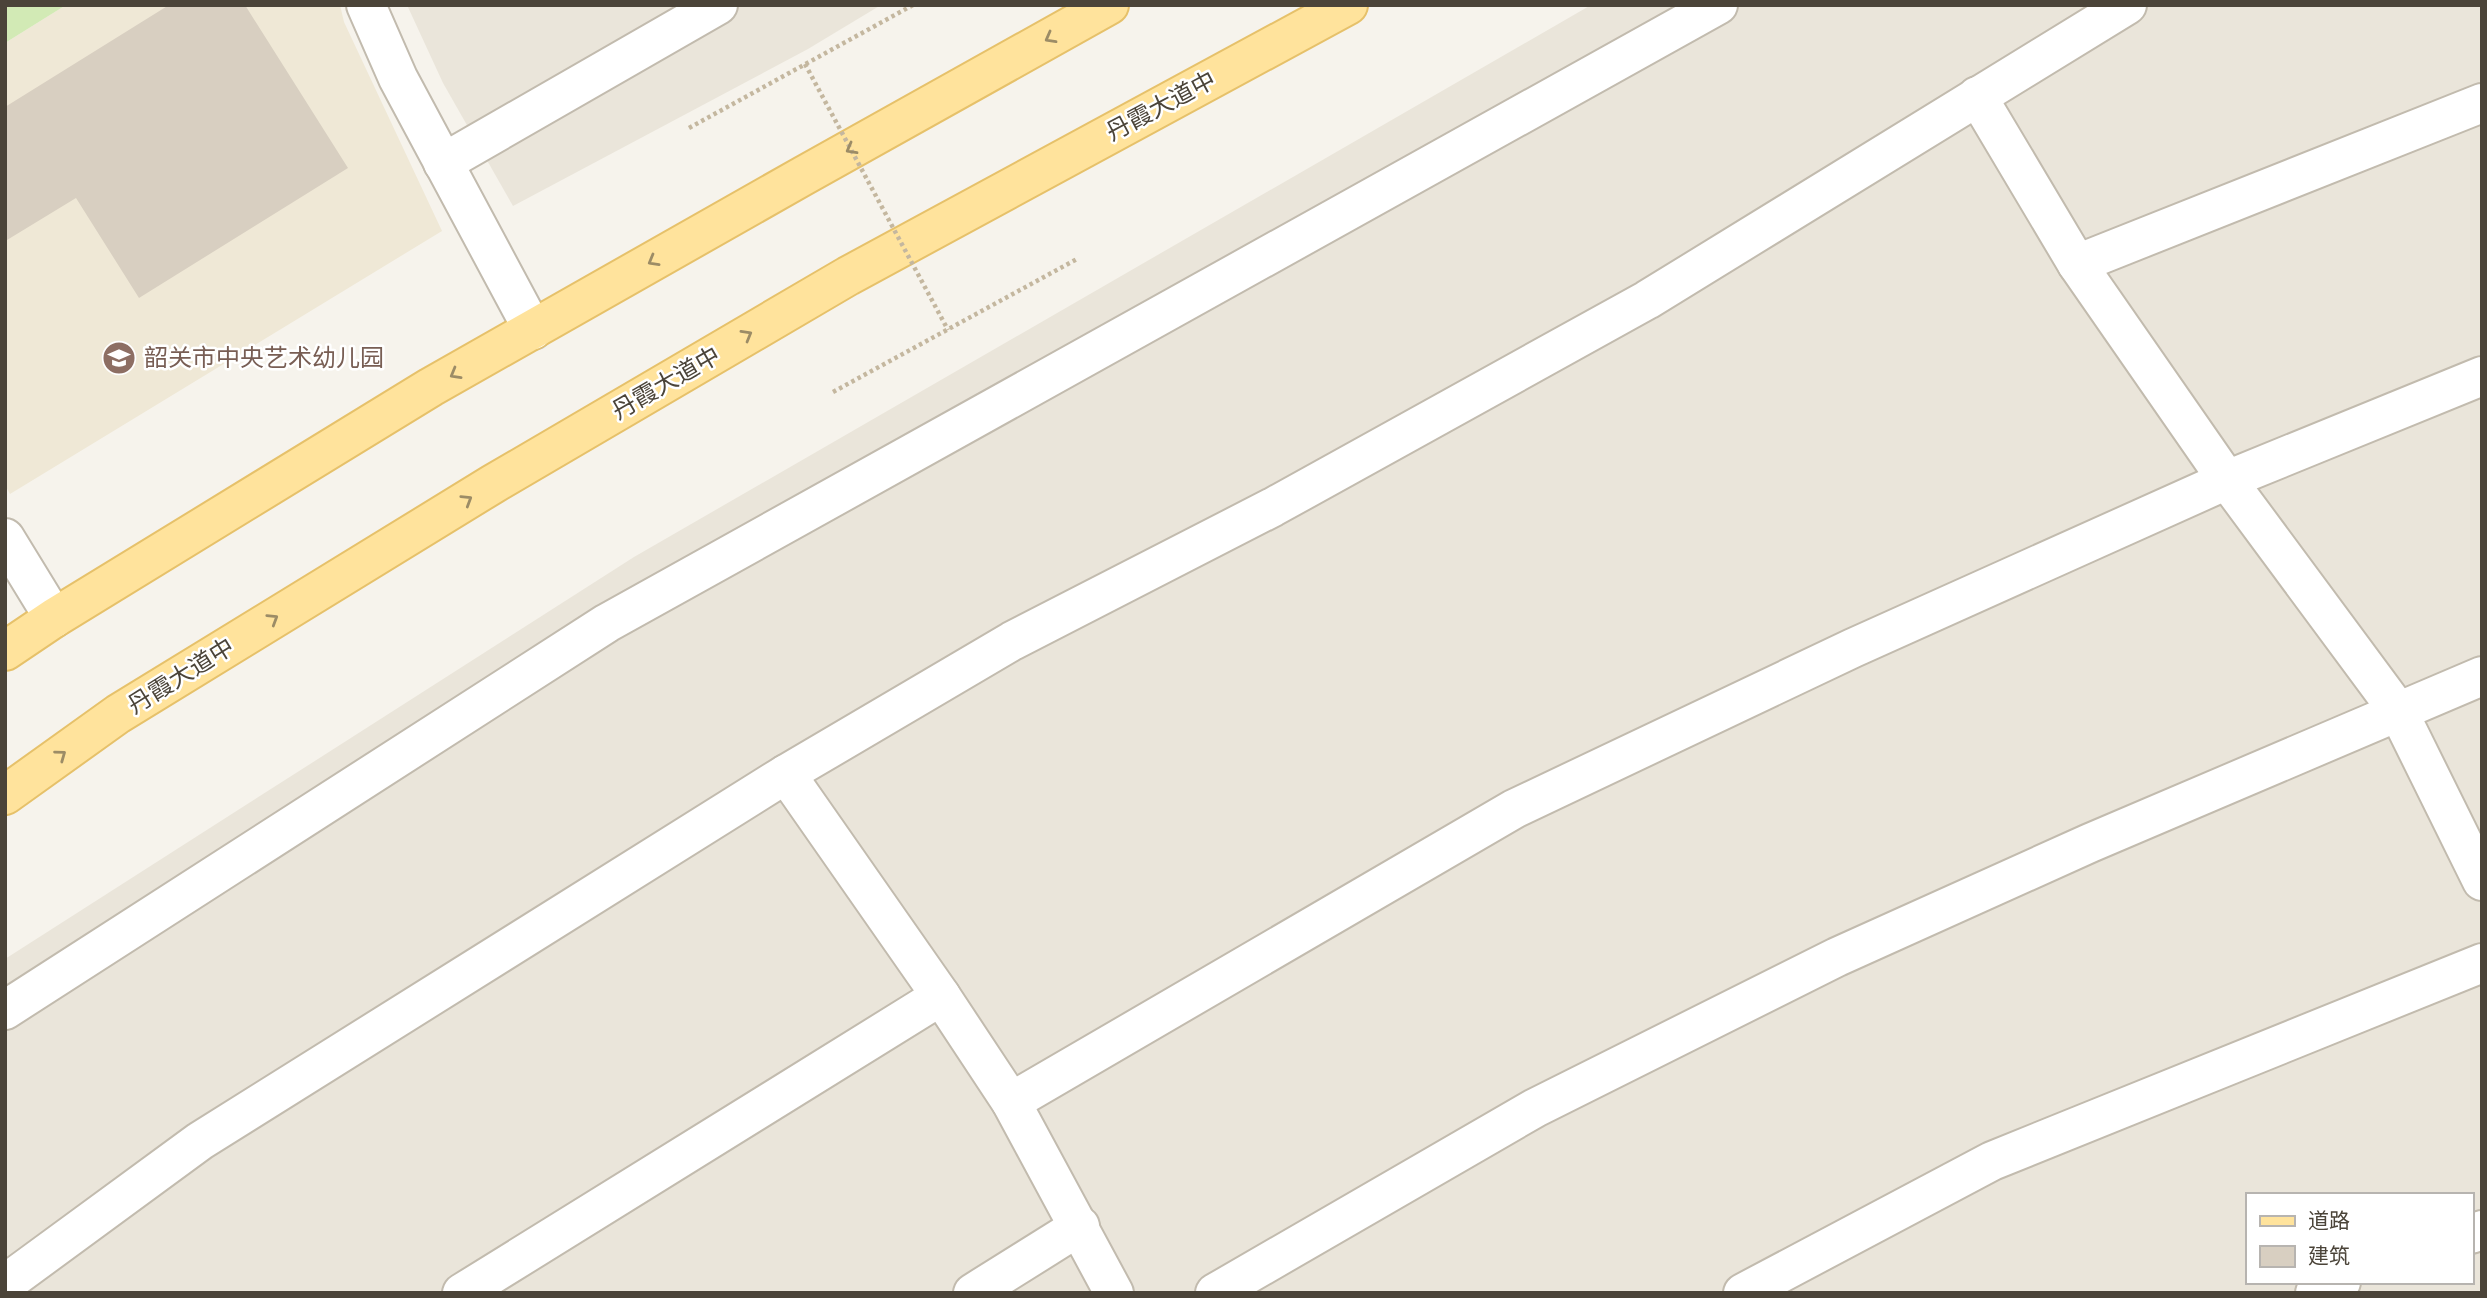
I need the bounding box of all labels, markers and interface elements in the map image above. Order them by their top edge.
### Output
one-way arrow [1044,30,1057,43]
street label: 丹霞大道中 [1101,65,1221,147]
one-way arrow [846,141,858,154]
one-way arrow [648,253,660,266]
one-way arrow [740,330,753,343]
school or university icon: 韶关市中央艺术幼儿园 [100,339,138,377]
street label: 丹霞大道中 [607,341,725,425]
place label: 韶关市中央艺术幼儿园 [144,344,384,372]
one-way arrow [450,366,463,379]
one-way arrow [459,496,472,509]
one-way arrow [265,615,278,628]
street label: 丹霞大道中 [123,632,239,720]
one-way arrow [53,751,66,763]
legend [2246,1193,2473,1284]
text: 道路 [2308,1209,2350,1233]
text: 建筑 [2308,1244,2350,1268]

